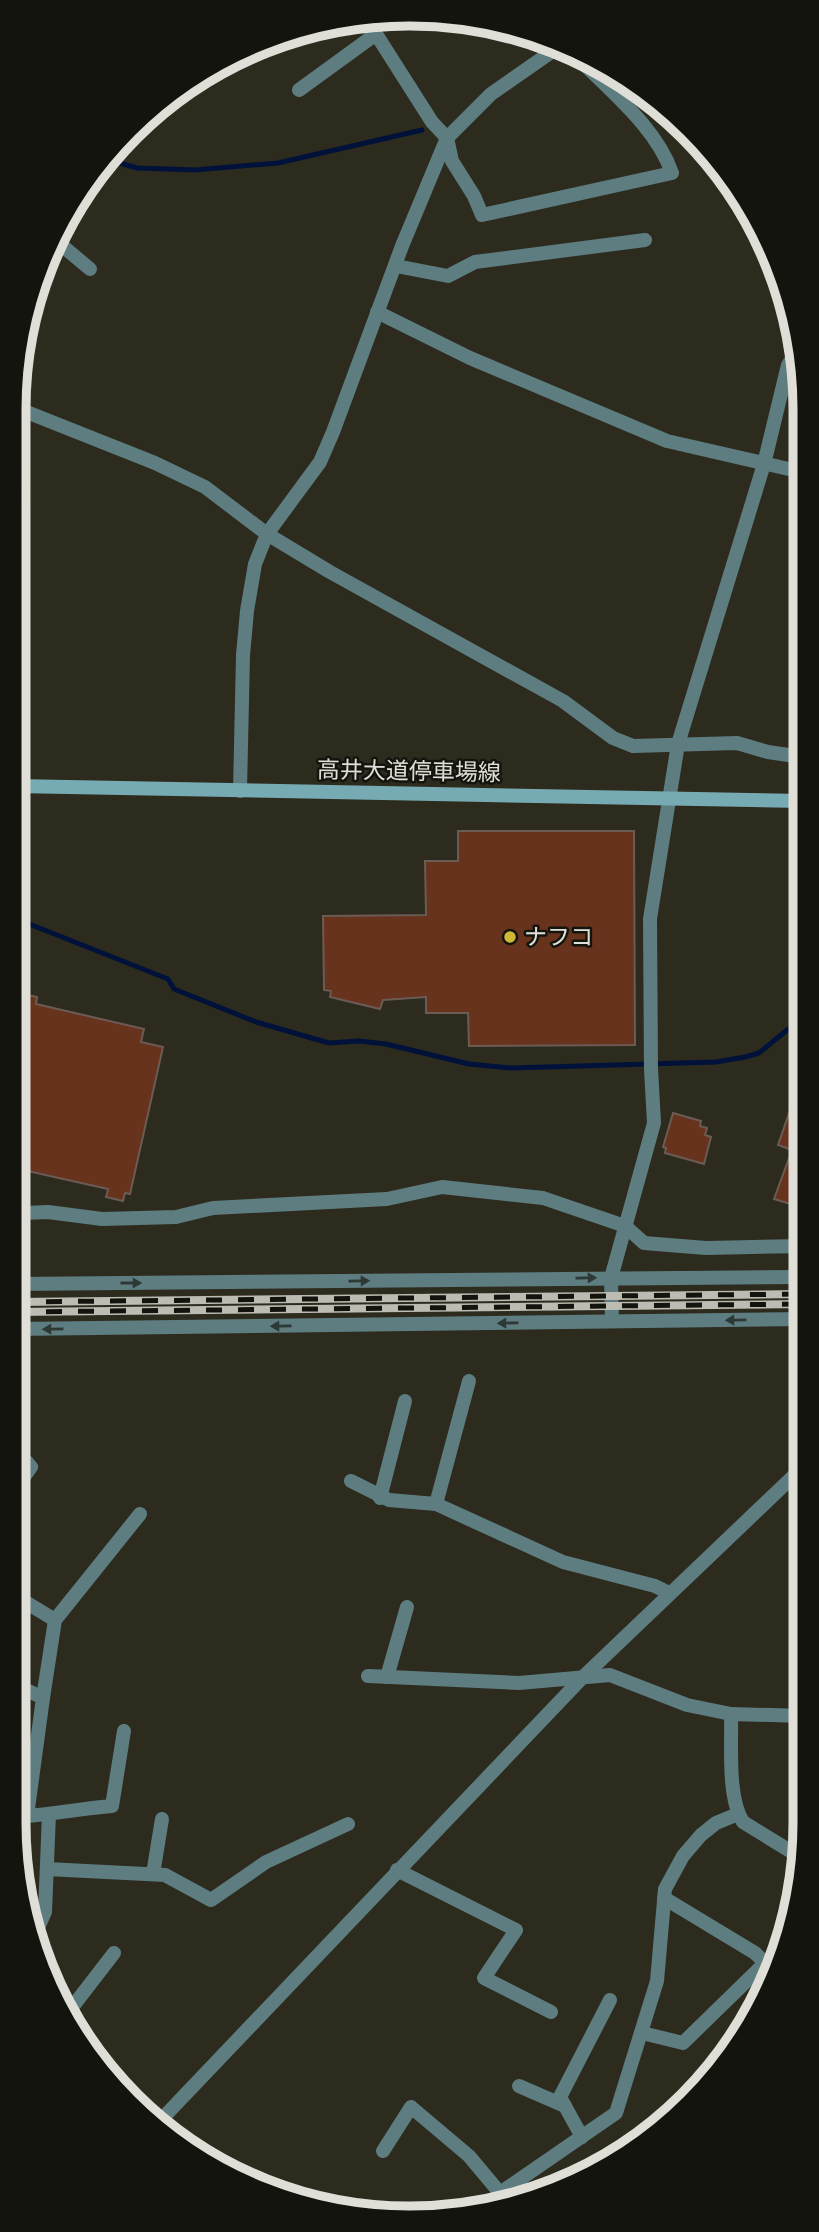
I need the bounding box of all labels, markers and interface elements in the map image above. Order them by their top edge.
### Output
street label: 高井大道停車場線 [317,756,501,786]
place label: ナフコ [524,924,593,950]
marker: ナフコ [502,929,518,945]
one-way arrow [575,1272,597,1284]
one-way arrow [348,1275,370,1287]
one-way arrow [120,1277,142,1289]
one-way arrow [724,1314,746,1325]
one-way arrow [497,1317,519,1328]
one-way arrow [269,1320,291,1331]
one-way arrow [42,1323,64,1335]

